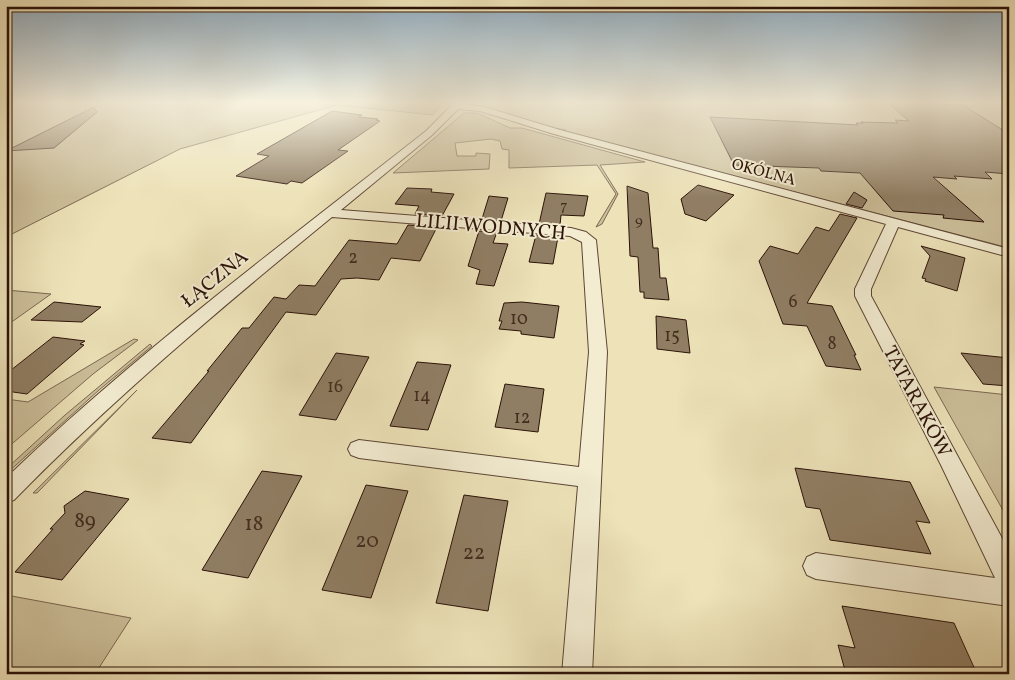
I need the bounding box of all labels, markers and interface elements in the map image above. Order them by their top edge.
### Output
street label: OKÓLNA [729,154,798,192]
house number: 7 [560,196,568,217]
street label: LILII WODNYCH [415,207,567,249]
house number: 9 [635,211,643,232]
street label: ŁĄCZNA [176,244,255,315]
house number: 2 [348,246,358,271]
house number: 6 [788,290,798,315]
house number: 10 [510,307,528,332]
house number: 15 [664,324,680,349]
house number: 8 [827,332,837,357]
street label: TATARAKÓW [875,341,957,463]
house number: 16 [327,375,343,400]
house number: 14 [413,384,431,409]
house number: 12 [514,406,530,431]
house number: 89 [74,507,96,536]
house number: 18 [245,510,263,539]
house number: 20 [355,527,379,556]
house number: 22 [463,539,485,568]

